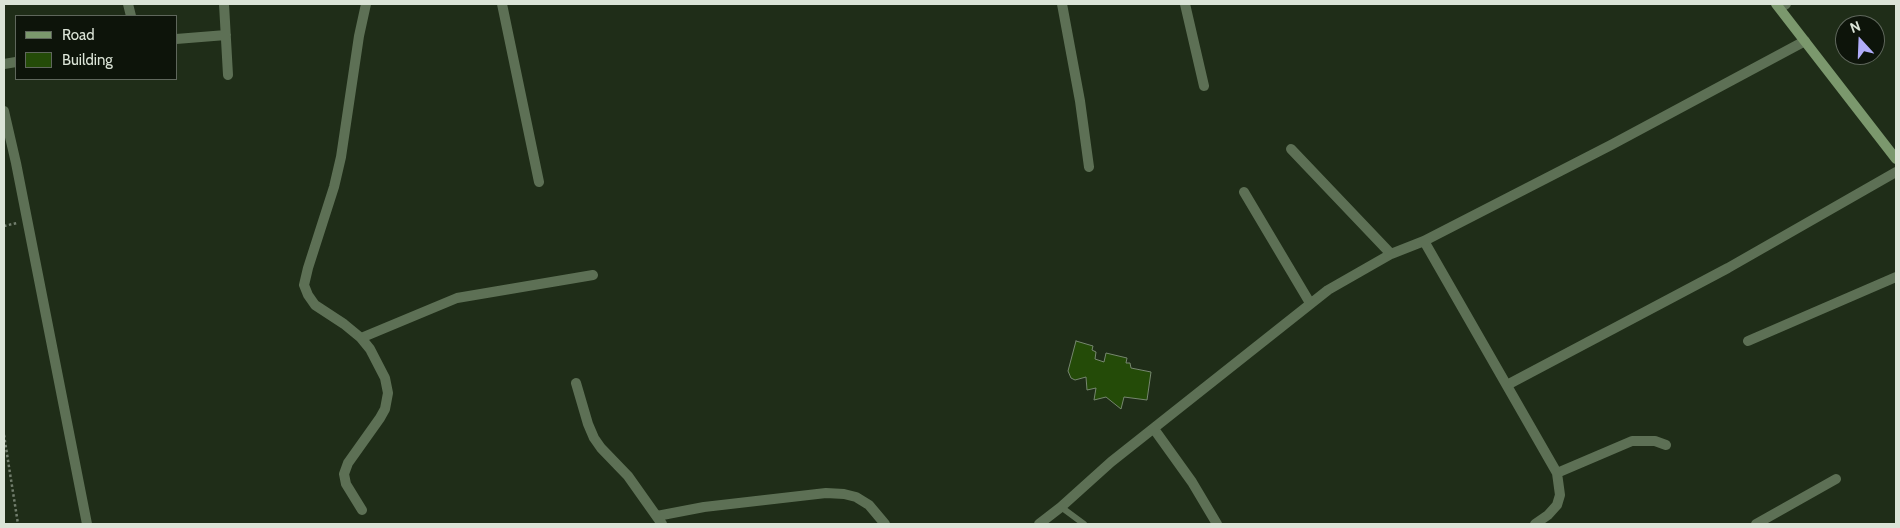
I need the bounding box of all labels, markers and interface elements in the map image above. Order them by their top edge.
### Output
legend [15,15,178,80]
north arrow [1835,15,1885,65]
text: N [1847,17,1863,37]
text: Road [62,26,95,44]
text: Building [62,51,113,69]

